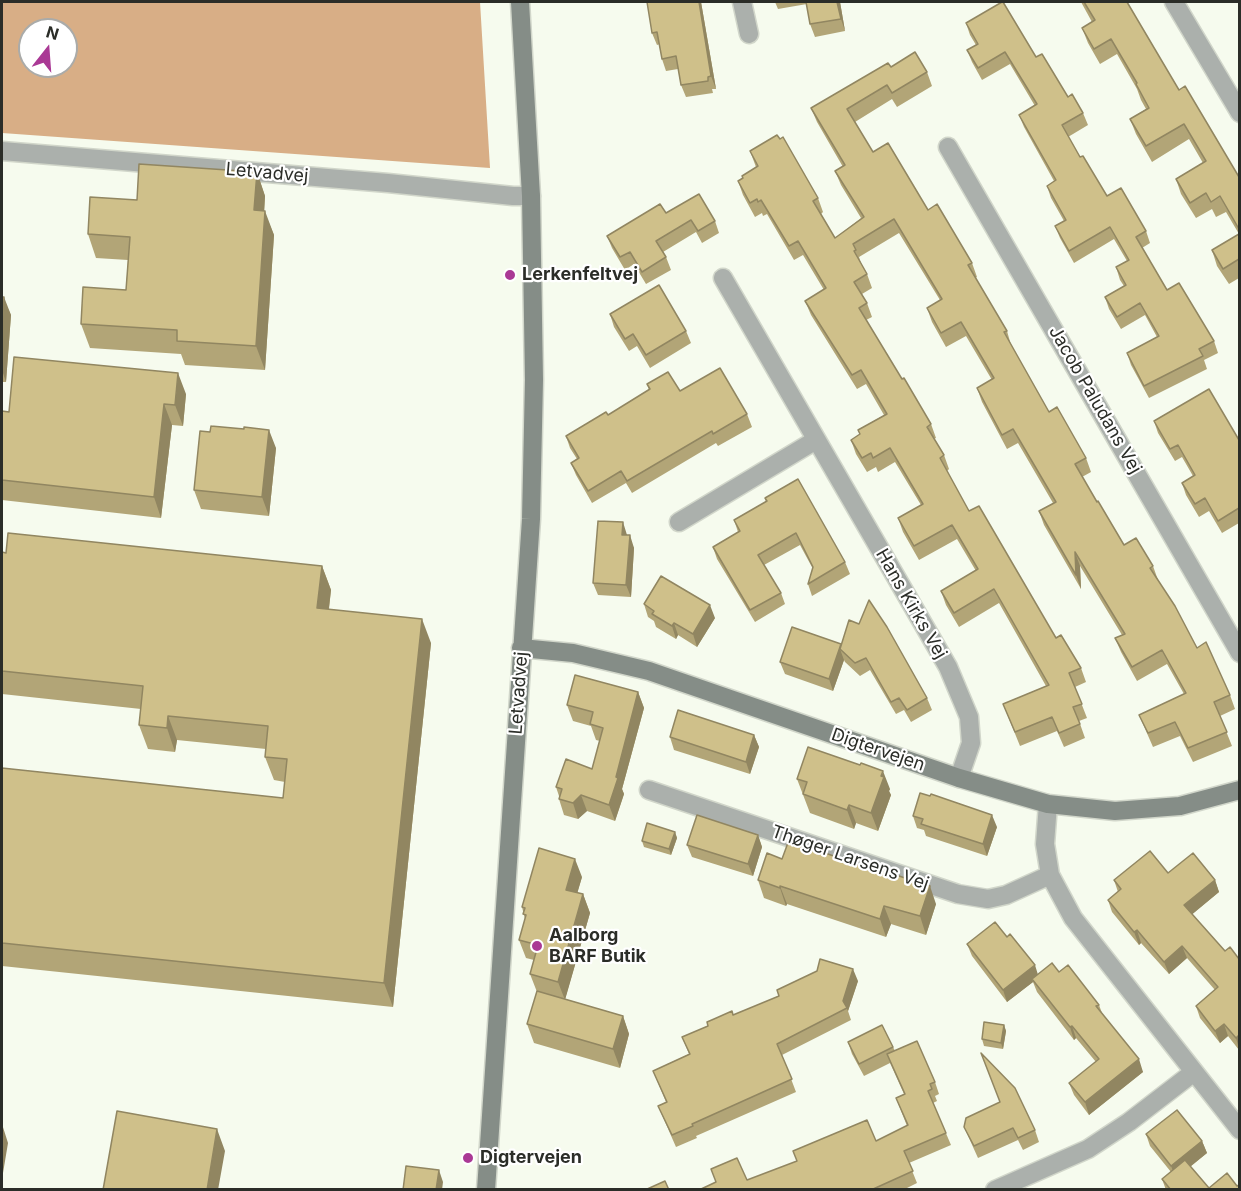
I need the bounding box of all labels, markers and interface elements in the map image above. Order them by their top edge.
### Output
north arrow [18,18,78,78]
text: N [44,21,61,44]
street label: Letvadvej [225,159,309,187]
place label: Lerkenfeltvej [522,264,638,286]
marker: Lerkenfeltvej [503,268,517,282]
street label: Jacob Paludans Vej [1044,322,1146,478]
street label: Hans Kirks Vej [871,545,951,663]
street label: Letvadvej [505,651,533,735]
street label: Digtervejen [828,724,928,776]
street label: Thøger Larsens Vej [768,821,932,895]
place label: Aalborg BARF Butik [549,925,646,968]
marker: Aalborg BARF Butik [530,939,544,953]
place label: Digtervejen [480,1147,582,1169]
marker: Digtervejen [461,1151,475,1165]

